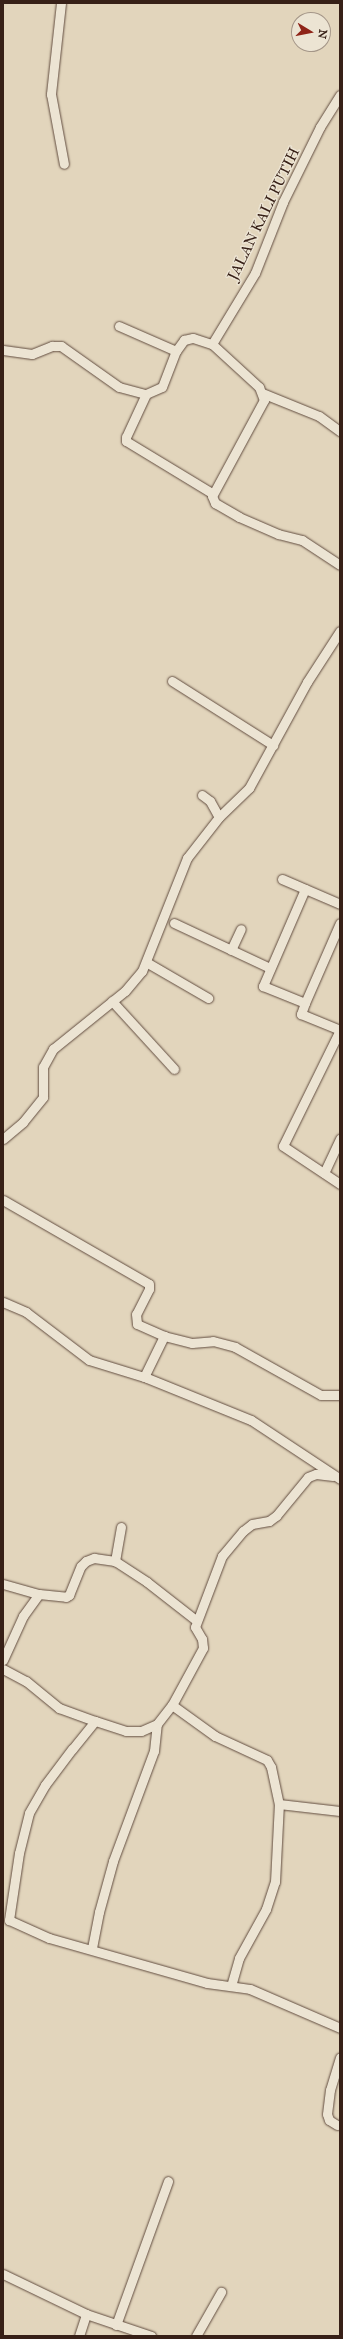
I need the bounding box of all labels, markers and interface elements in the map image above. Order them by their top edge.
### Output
north arrow [291,12,331,52]
text: N [315,28,330,40]
street label: JALAN KALI PUTIH [224,145,304,283]

